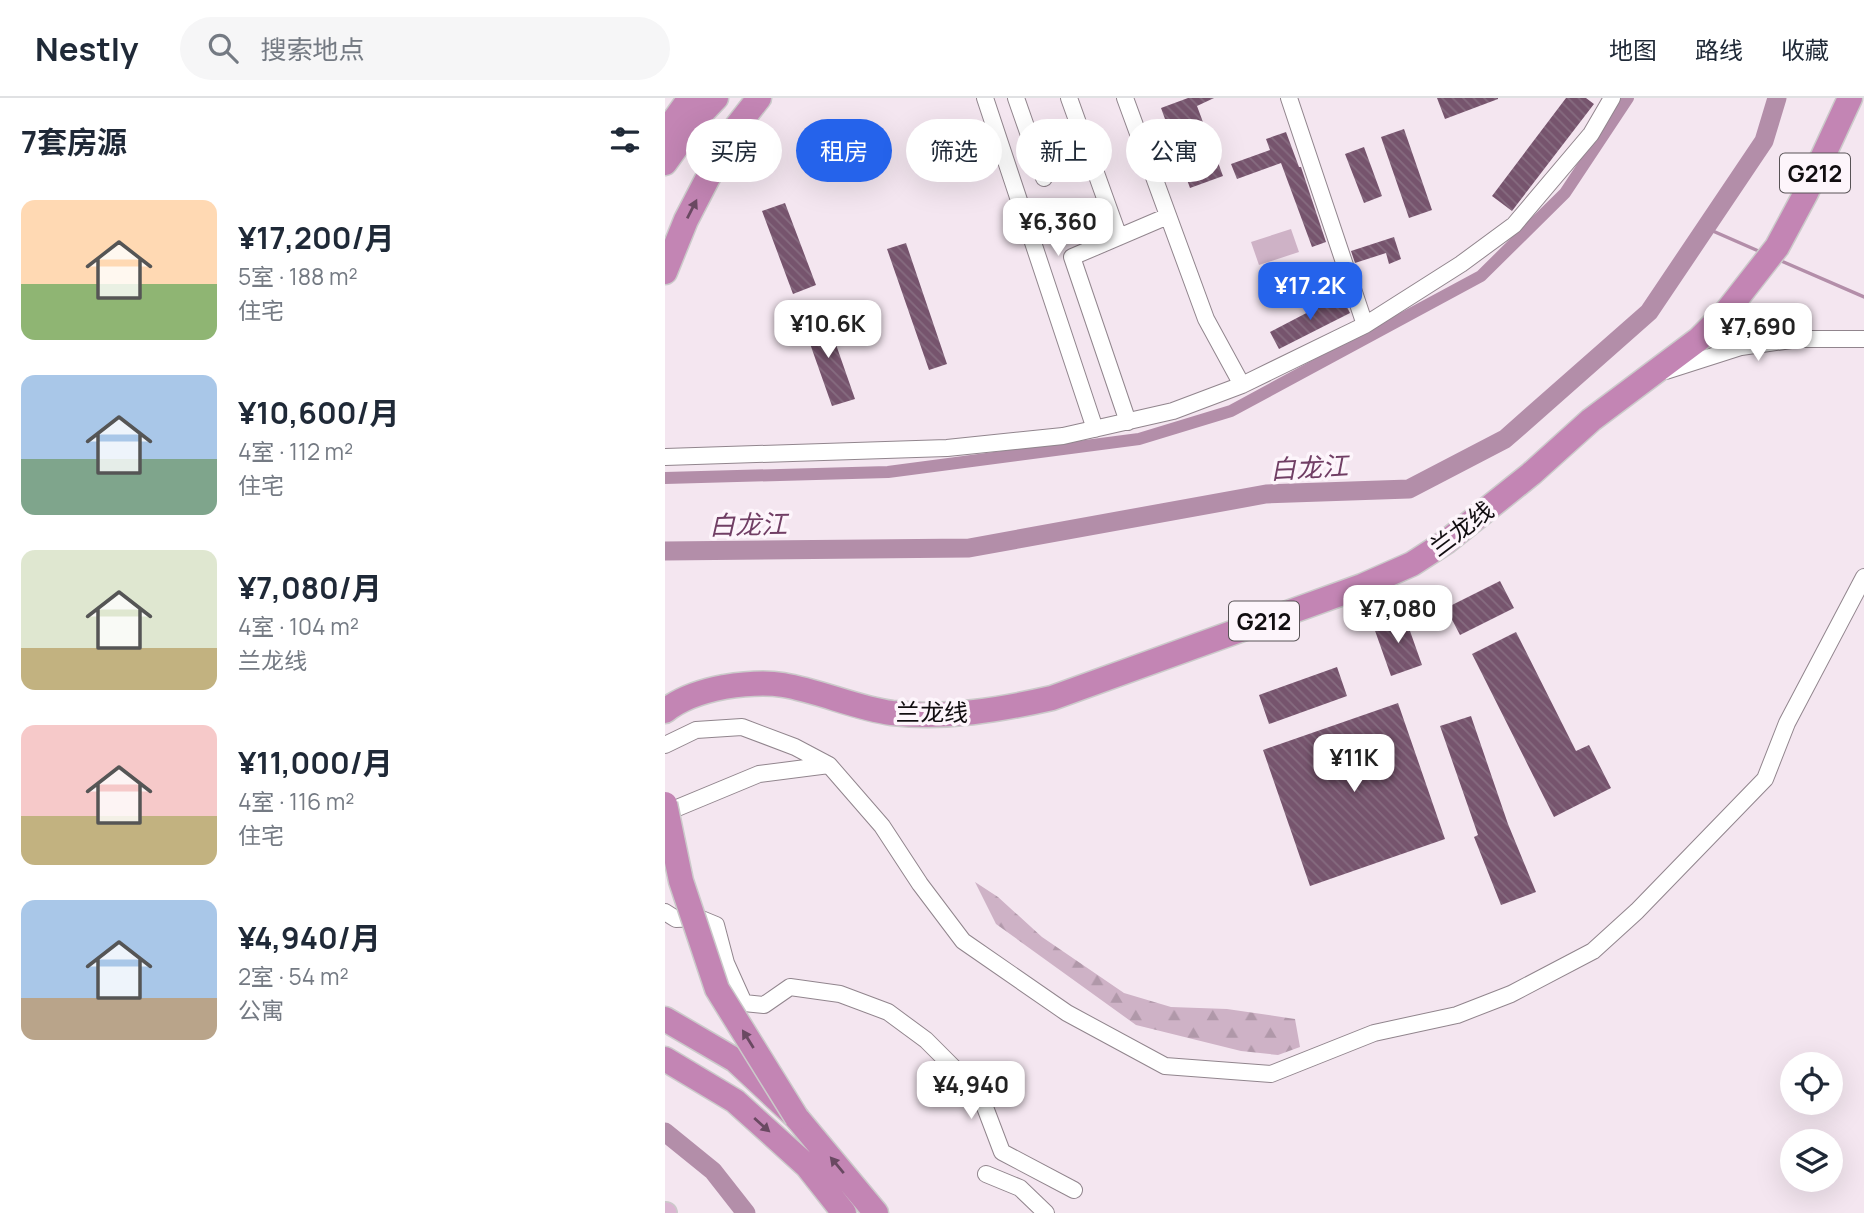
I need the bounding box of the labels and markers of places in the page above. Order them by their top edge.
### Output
pin: ¥6,360 [1001,198,1115,258]
pin: ¥17.2K [1253,262,1367,322]
pin: ¥10.6K [771,300,885,360]
pin: ¥7,690 [1701,303,1815,363]
pin: ¥7,080 [1341,586,1455,645]
pin: ¥11K [1313,734,1395,794]
pin: ¥4,940 [914,1062,1028,1121]

